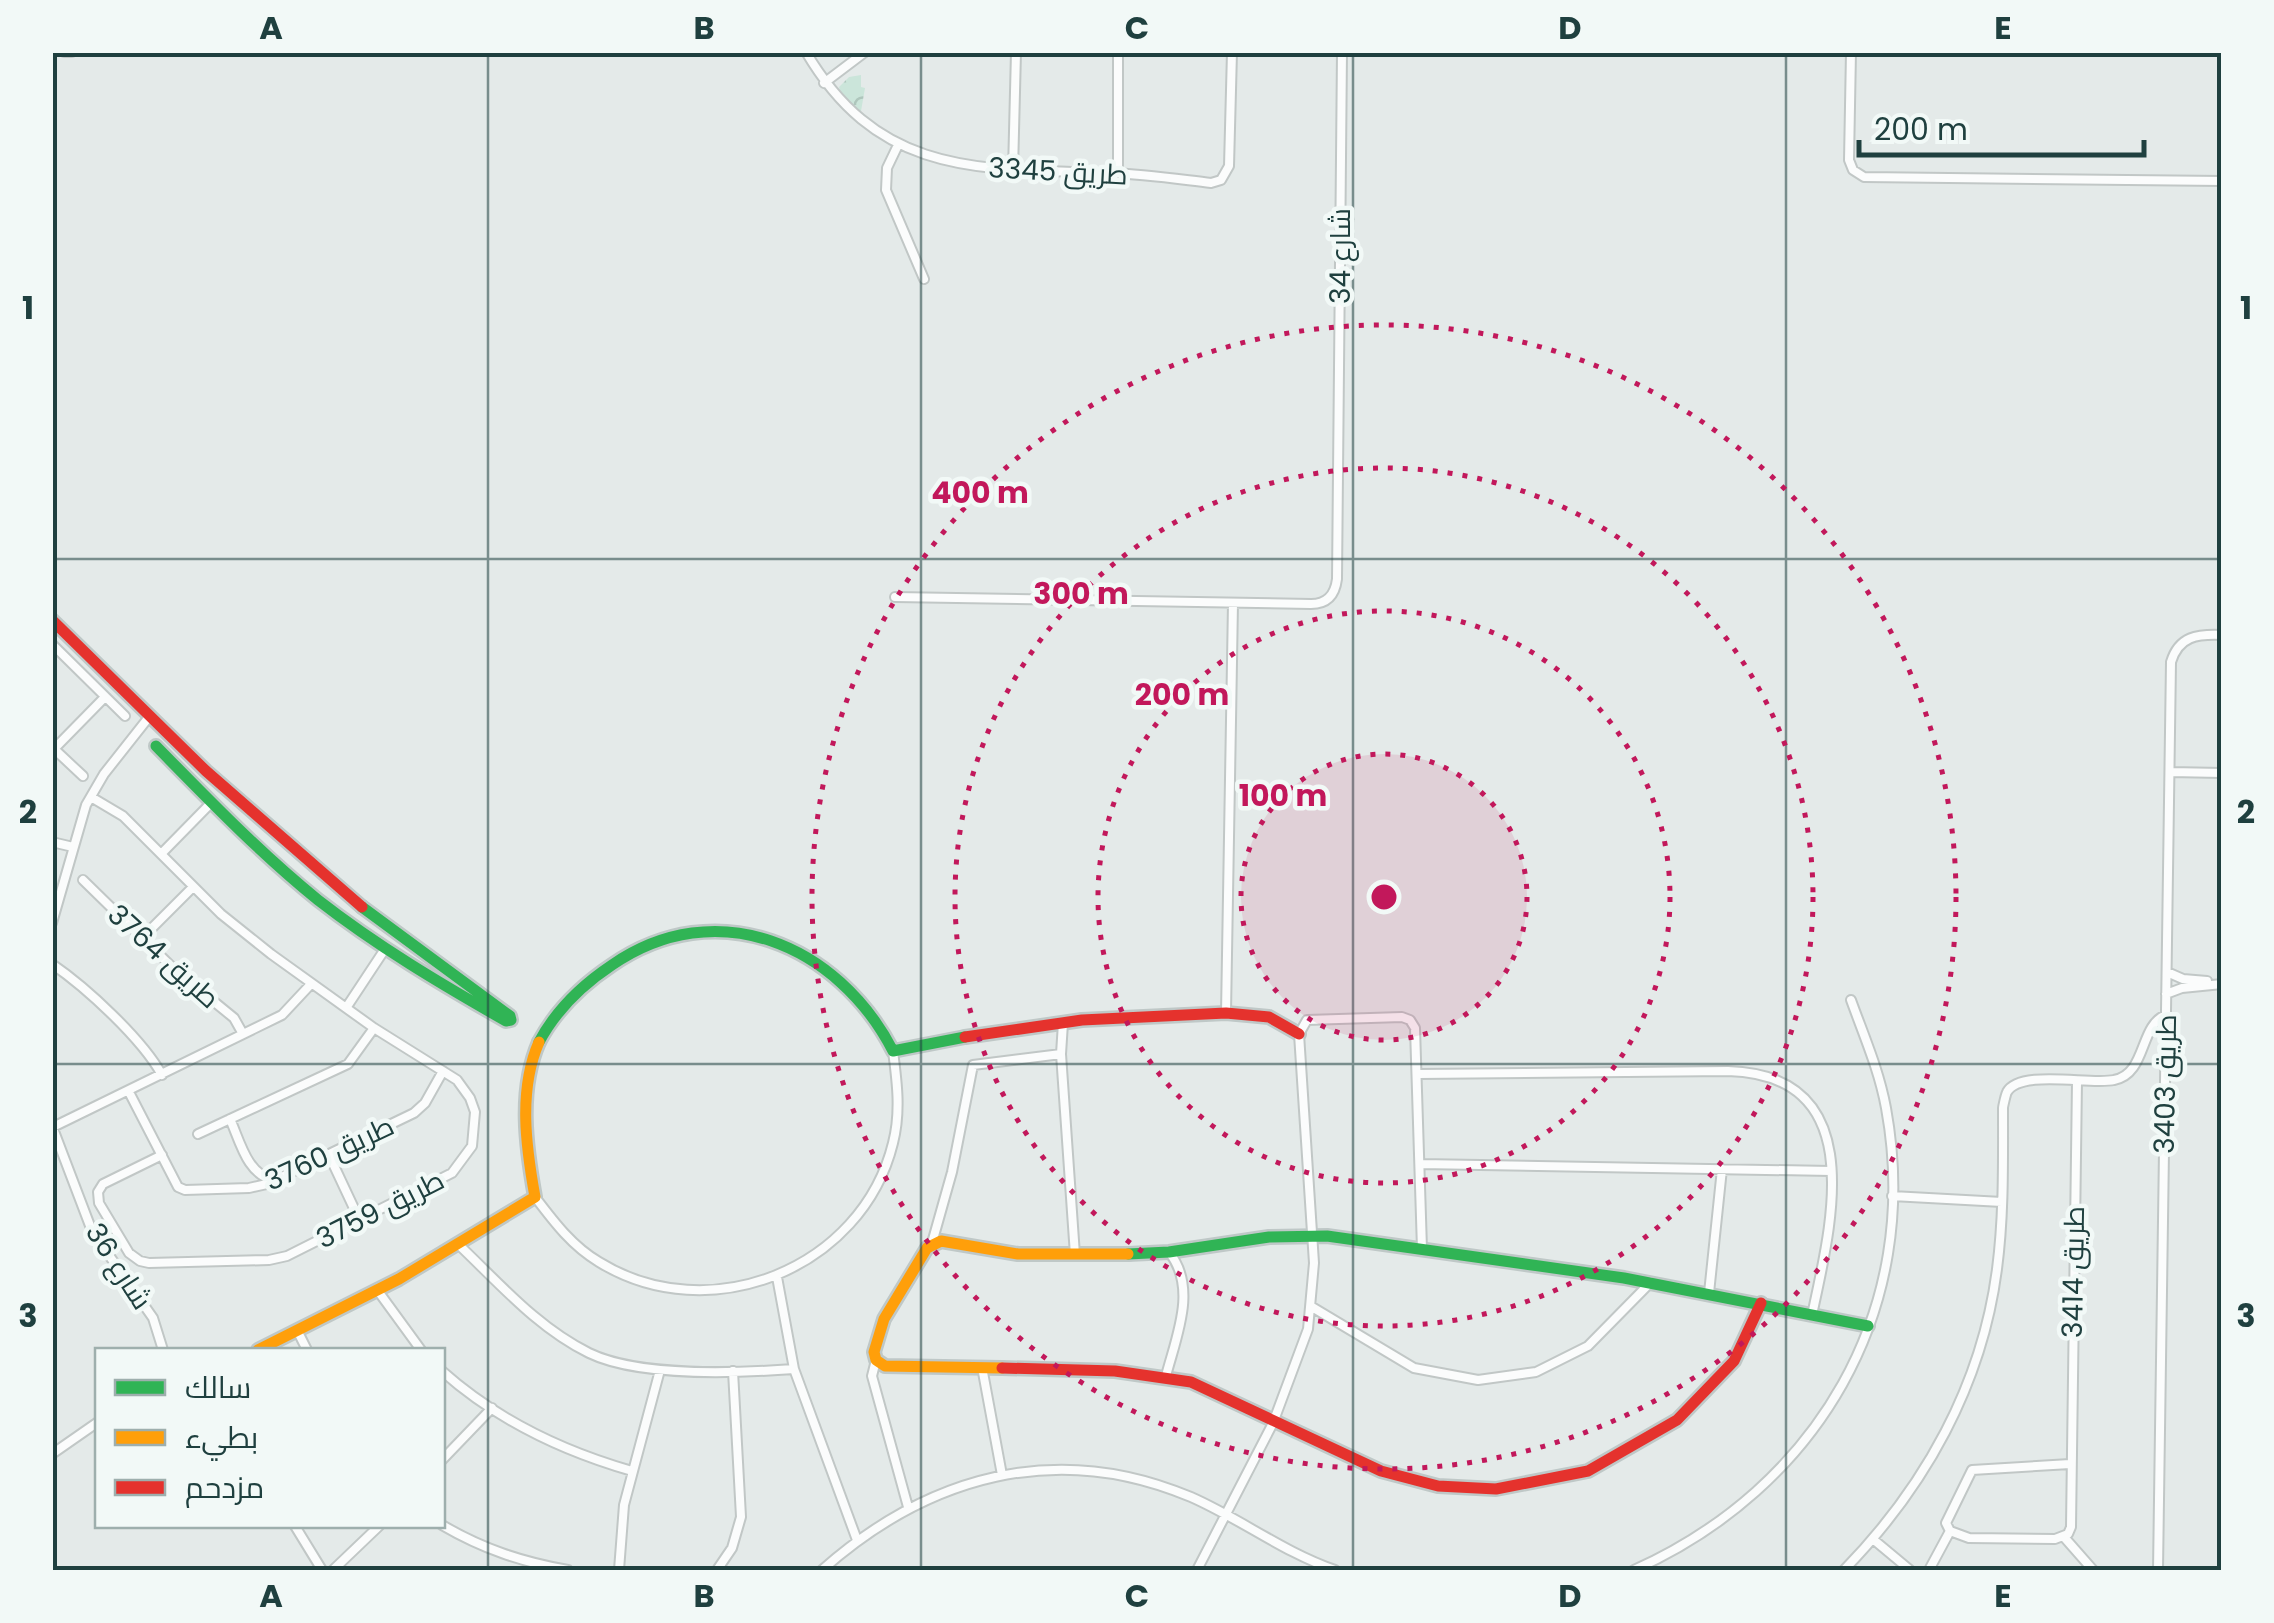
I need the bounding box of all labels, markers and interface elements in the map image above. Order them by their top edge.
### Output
text: A [259,5,283,50]
text: B [693,5,715,50]
text: C [1125,5,1149,50]
text: D [1558,5,1582,50]
text: E [1994,5,2012,50]
scale bar [1859,95,2144,157]
text: 200 m [1874,108,1968,151]
street label: طريق 3345 [987,148,1129,195]
street label: شارع 34 [1321,208,1360,304]
text: 1 [22,285,34,330]
text: 1 [2240,285,2252,330]
text: 400 m [931,471,1029,514]
text: 300 m [1033,572,1129,615]
text: 200 m [1135,673,1229,716]
text: 100 m [1239,774,1327,817]
text: 2 [19,789,37,834]
text: 2 [2237,789,2255,834]
centre of rings [1366,879,1402,915]
street label: طريق 3764 [99,895,228,1017]
street label: طريق 3403 [2145,1014,2186,1154]
street label: طريق 3760 [258,1106,400,1200]
street label: طريق 3759 [310,1161,451,1258]
street label: طريق 3414 [2053,1206,2094,1338]
street label: شارع 36 [76,1215,161,1317]
text: 3 [18,1293,38,1338]
text: 3 [2236,1293,2256,1338]
legend [95,1348,445,1528]
text: سالك [185,1366,251,1409]
text: بطيء [185,1416,258,1461]
text: مزدحم [185,1466,264,1509]
text: A [259,1573,283,1618]
text: B [693,1573,715,1618]
text: C [1125,1573,1149,1618]
text: D [1558,1573,1582,1618]
text: E [1994,1573,2012,1618]

